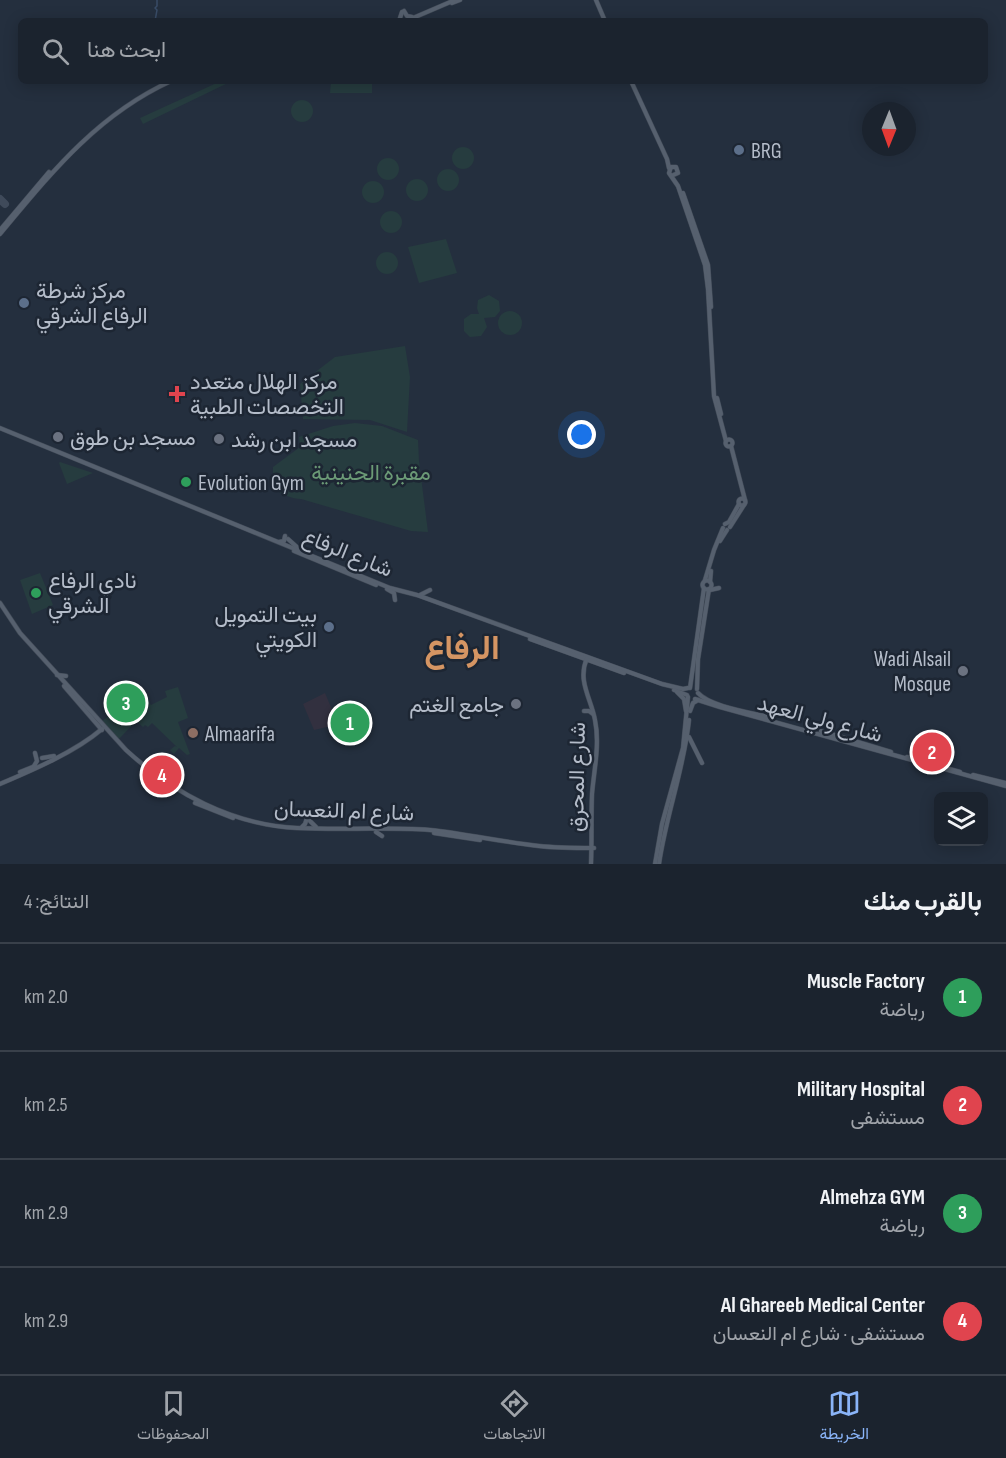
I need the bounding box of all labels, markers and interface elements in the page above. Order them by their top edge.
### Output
search box [18,18,988,84]
icon: search [39,35,72,68]
text: ابحث هنا [87,37,166,64]
north arrow [862,102,916,156]
place label: BRG [751,138,782,165]
marker: BRG [732,143,746,157]
place label: مركز شرطة الرفاع الشرقي [36,278,148,334]
marker: مركز شرطة الرفاع الشرقي [17,296,31,310]
place label: مركز الهلال متعدد التخصصات الطبية [190,369,344,421]
marker: مركز الهلال متعدد التخصصات الطبية [168,385,186,403]
your location [567,420,596,449]
place label: مسجد بن طوق [70,425,196,452]
place label: مسجد ابن رشد [231,427,357,454]
marker: مسجد بن طوق [51,430,65,444]
marker: مسجد ابن رشد [212,432,226,446]
park label: مقبرة الحنينية [311,460,431,487]
place label: Evolution Gym [198,470,304,497]
marker: Evolution Gym [179,475,193,489]
street label: شارع الرفاع [299,523,396,584]
place label: نادي الرفاع الشرقي [48,568,136,624]
marker: نادي الرفاع الشرقي [29,586,43,600]
place label: بيت التمويل الكويتي [215,602,317,658]
marker: بيت التمويل الكويتي [322,620,336,634]
district label: الرفاع [424,628,500,670]
place label: Wadi Alsail Mosque [874,646,951,698]
marker: Wadi Alsail Mosque [956,664,970,678]
pin: 3 [106,680,146,726]
street label: شارع ولي العهد [753,690,885,753]
place label: جامع الغتم [409,692,504,719]
marker: جامع الغتم [509,697,523,711]
pin: 1 [330,700,370,746]
place label: Almaarifa [204,721,275,748]
street label: شارع المحرق [563,722,592,832]
marker: Almaarifa [186,726,200,740]
pin: 2 [912,730,952,774]
pin: 4 [142,752,182,798]
map controls [934,792,988,846]
button: layers [934,792,988,846]
street label: شارع ام النعسان [273,796,414,827]
text: بالقرب منك [864,887,982,918]
text: النتائج: 4 [24,890,89,914]
text: Muscle Factory [807,968,925,995]
text: 2.0 km [24,985,68,1009]
text: 1 [959,985,966,1009]
text: رياضة [880,998,925,1022]
text: Military Hospital [797,1076,925,1103]
text: 2.5 km [24,1093,68,1117]
text: 2 [958,1093,967,1117]
text: مستشفى [850,1106,925,1130]
text: Almehza GYM [820,1184,925,1211]
text: 2.9 km [24,1201,68,1225]
text: 3 [958,1201,967,1225]
text: رياضة [880,1214,925,1238]
text: Al Ghareeb Medical Center [721,1292,925,1319]
text: 2.9 km [24,1309,68,1333]
text: 4 [958,1309,967,1333]
text: مستشفى · شارع ام النعسان [713,1322,925,1346]
tab: المحفوظات [137,1387,209,1448]
tab: الاتجاهات [483,1387,545,1448]
tab: الخريطة [819,1387,869,1448]

